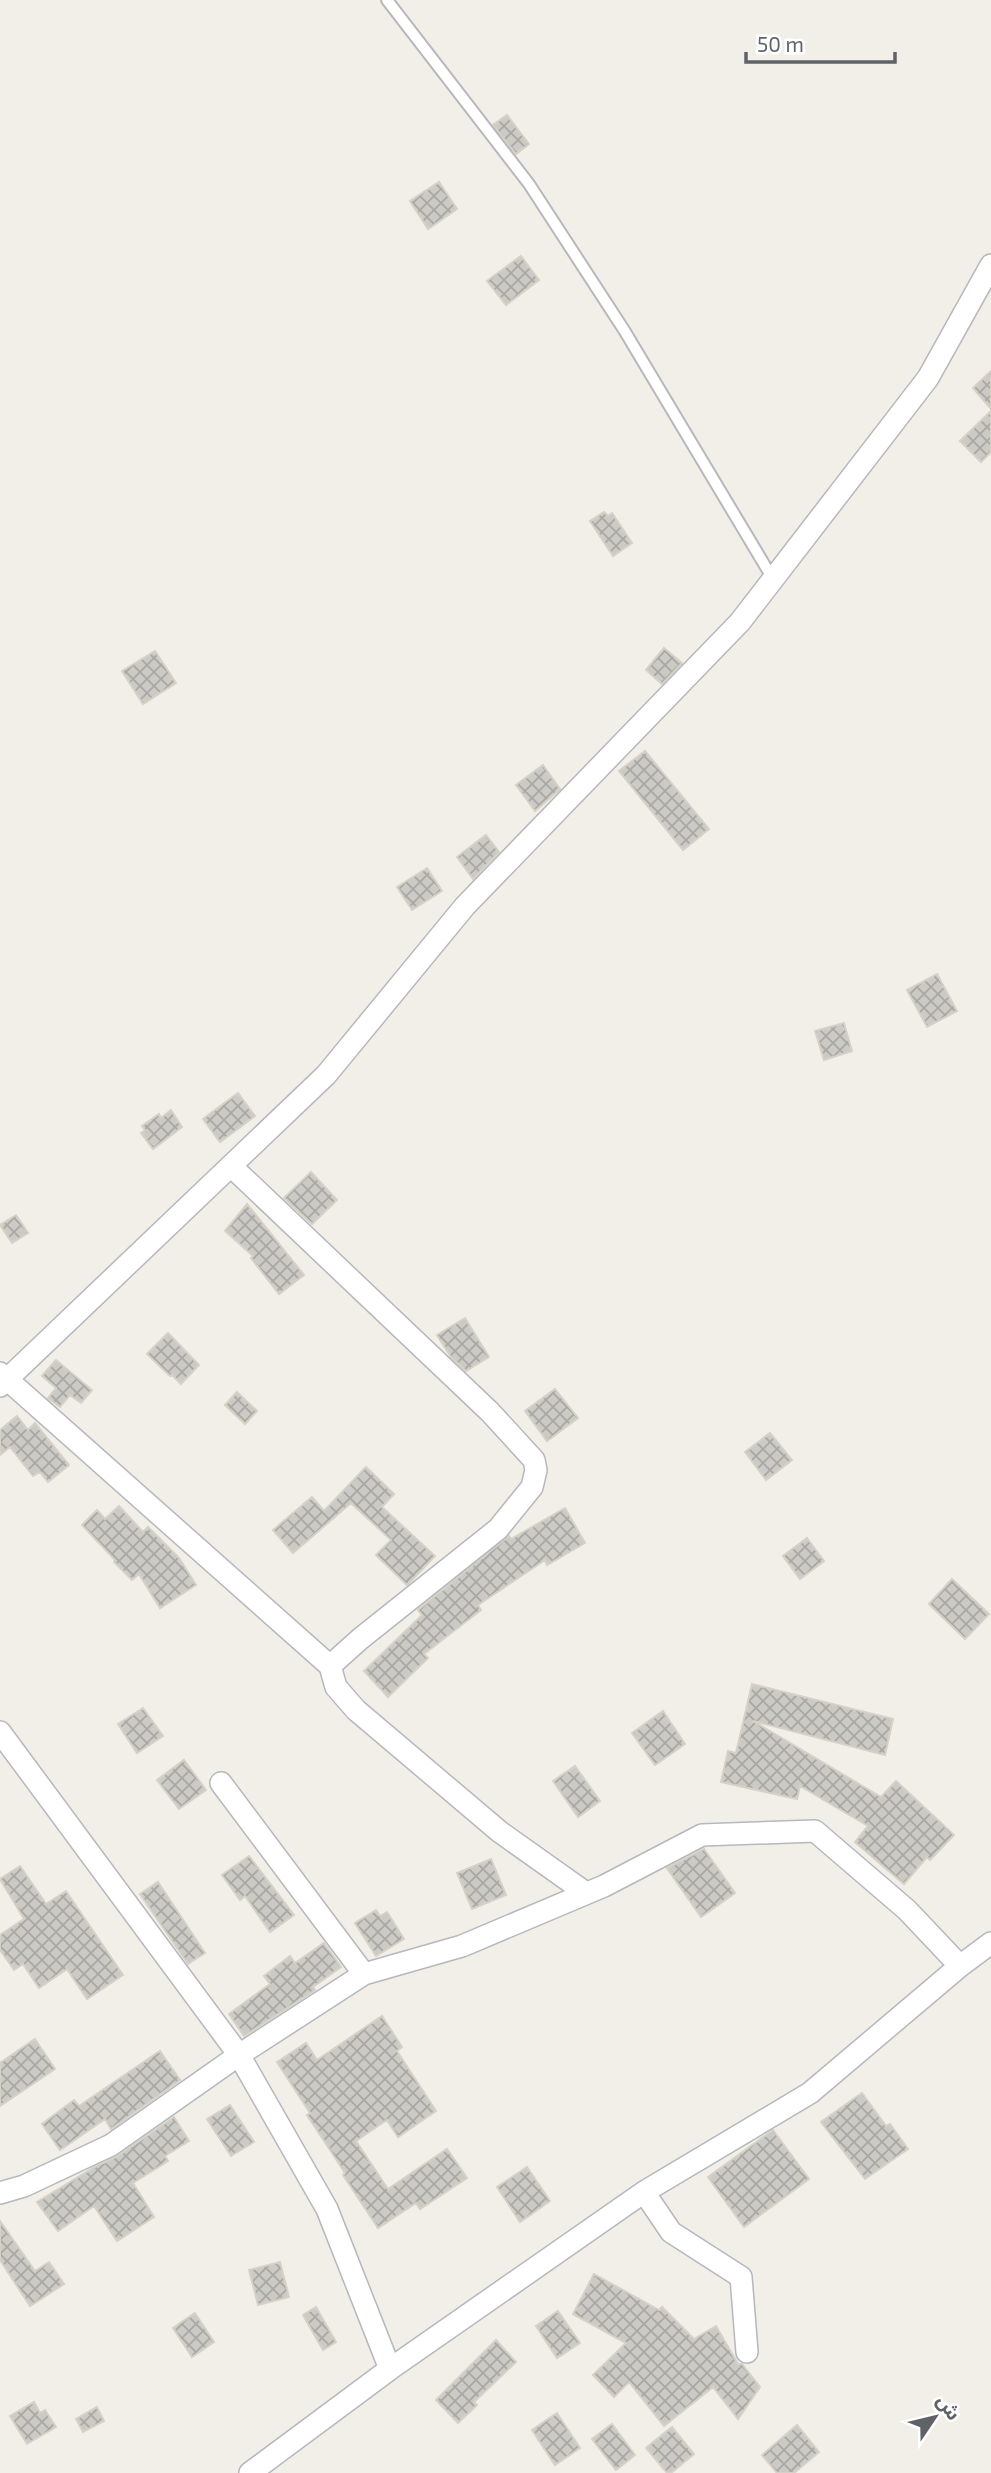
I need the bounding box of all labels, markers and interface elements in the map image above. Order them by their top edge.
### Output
scale bar [746,21,895,65]
text: 50 m [757,31,804,56]
north arrow [900,2382,970,2452]
text: ش [932,2390,966,2424]

